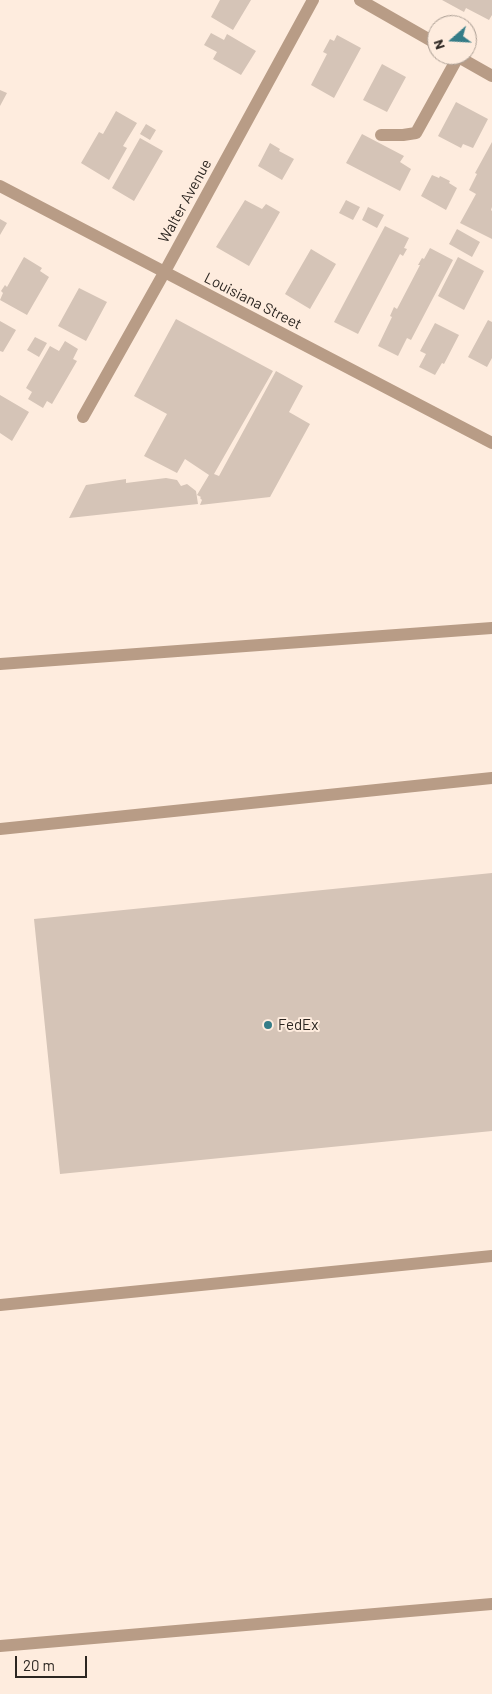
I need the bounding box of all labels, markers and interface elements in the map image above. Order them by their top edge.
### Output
north arrow [427,15,477,65]
text: N [429,38,448,52]
street label: Walter Avenue [155,156,215,246]
street label: Louisiana Street [201,269,305,333]
place label: FedEx [278,1016,318,1034]
marker: FedEx [262,1019,274,1031]
scale bar [18,1646,90,1678]
text: 20 m [23,1656,55,1674]

